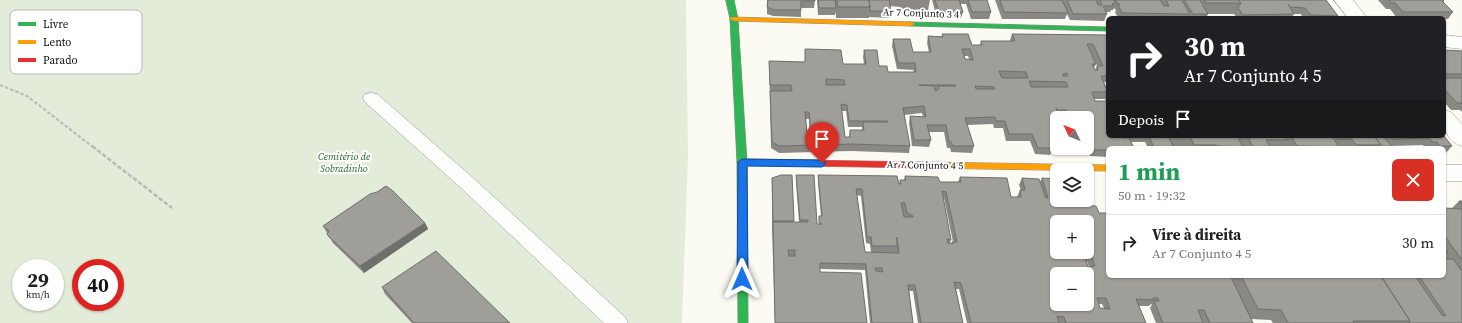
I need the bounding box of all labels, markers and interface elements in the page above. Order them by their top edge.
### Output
street label: Ar 7 Conjunto 3 4 [883,5,959,21]
legend [10,10,142,74]
text: Livre [43,17,69,32]
text: 30 m [1184,27,1246,65]
icon: right [1118,32,1170,84]
text: Lento [43,35,71,50]
text: Parado [43,53,77,68]
text: Ar 7 Conjunto 4 5 [1184,63,1322,88]
icon: arrive [1172,108,1194,130]
text: Depois [1118,109,1164,130]
north arrow [1050,111,1094,155]
map controls [1050,111,1094,311]
pin [805,122,839,163]
icon: arrive [811,128,833,150]
park label: Cemitério de Sobradinho [318,150,370,175]
text: 1 min [1118,155,1180,188]
street label: Ar 7 Conjunto 4 5 [887,158,963,172]
button: close [1392,159,1434,201]
button: layers [1050,163,1094,207]
text: 50 m · 19:32 [1118,187,1186,204]
button: + [1050,215,1094,259]
text: Vire à direita [1152,224,1241,245]
icon: right [1118,232,1140,254]
text: 30 m [1402,232,1434,253]
text: Ar 7 Conjunto 4 5 [1152,245,1251,262]
position arrow [721,258,763,300]
speed limit sign: 40 [72,259,124,311]
text: 29 [27,266,49,294]
button: − [1050,267,1094,311]
text: km/h [26,288,50,301]

